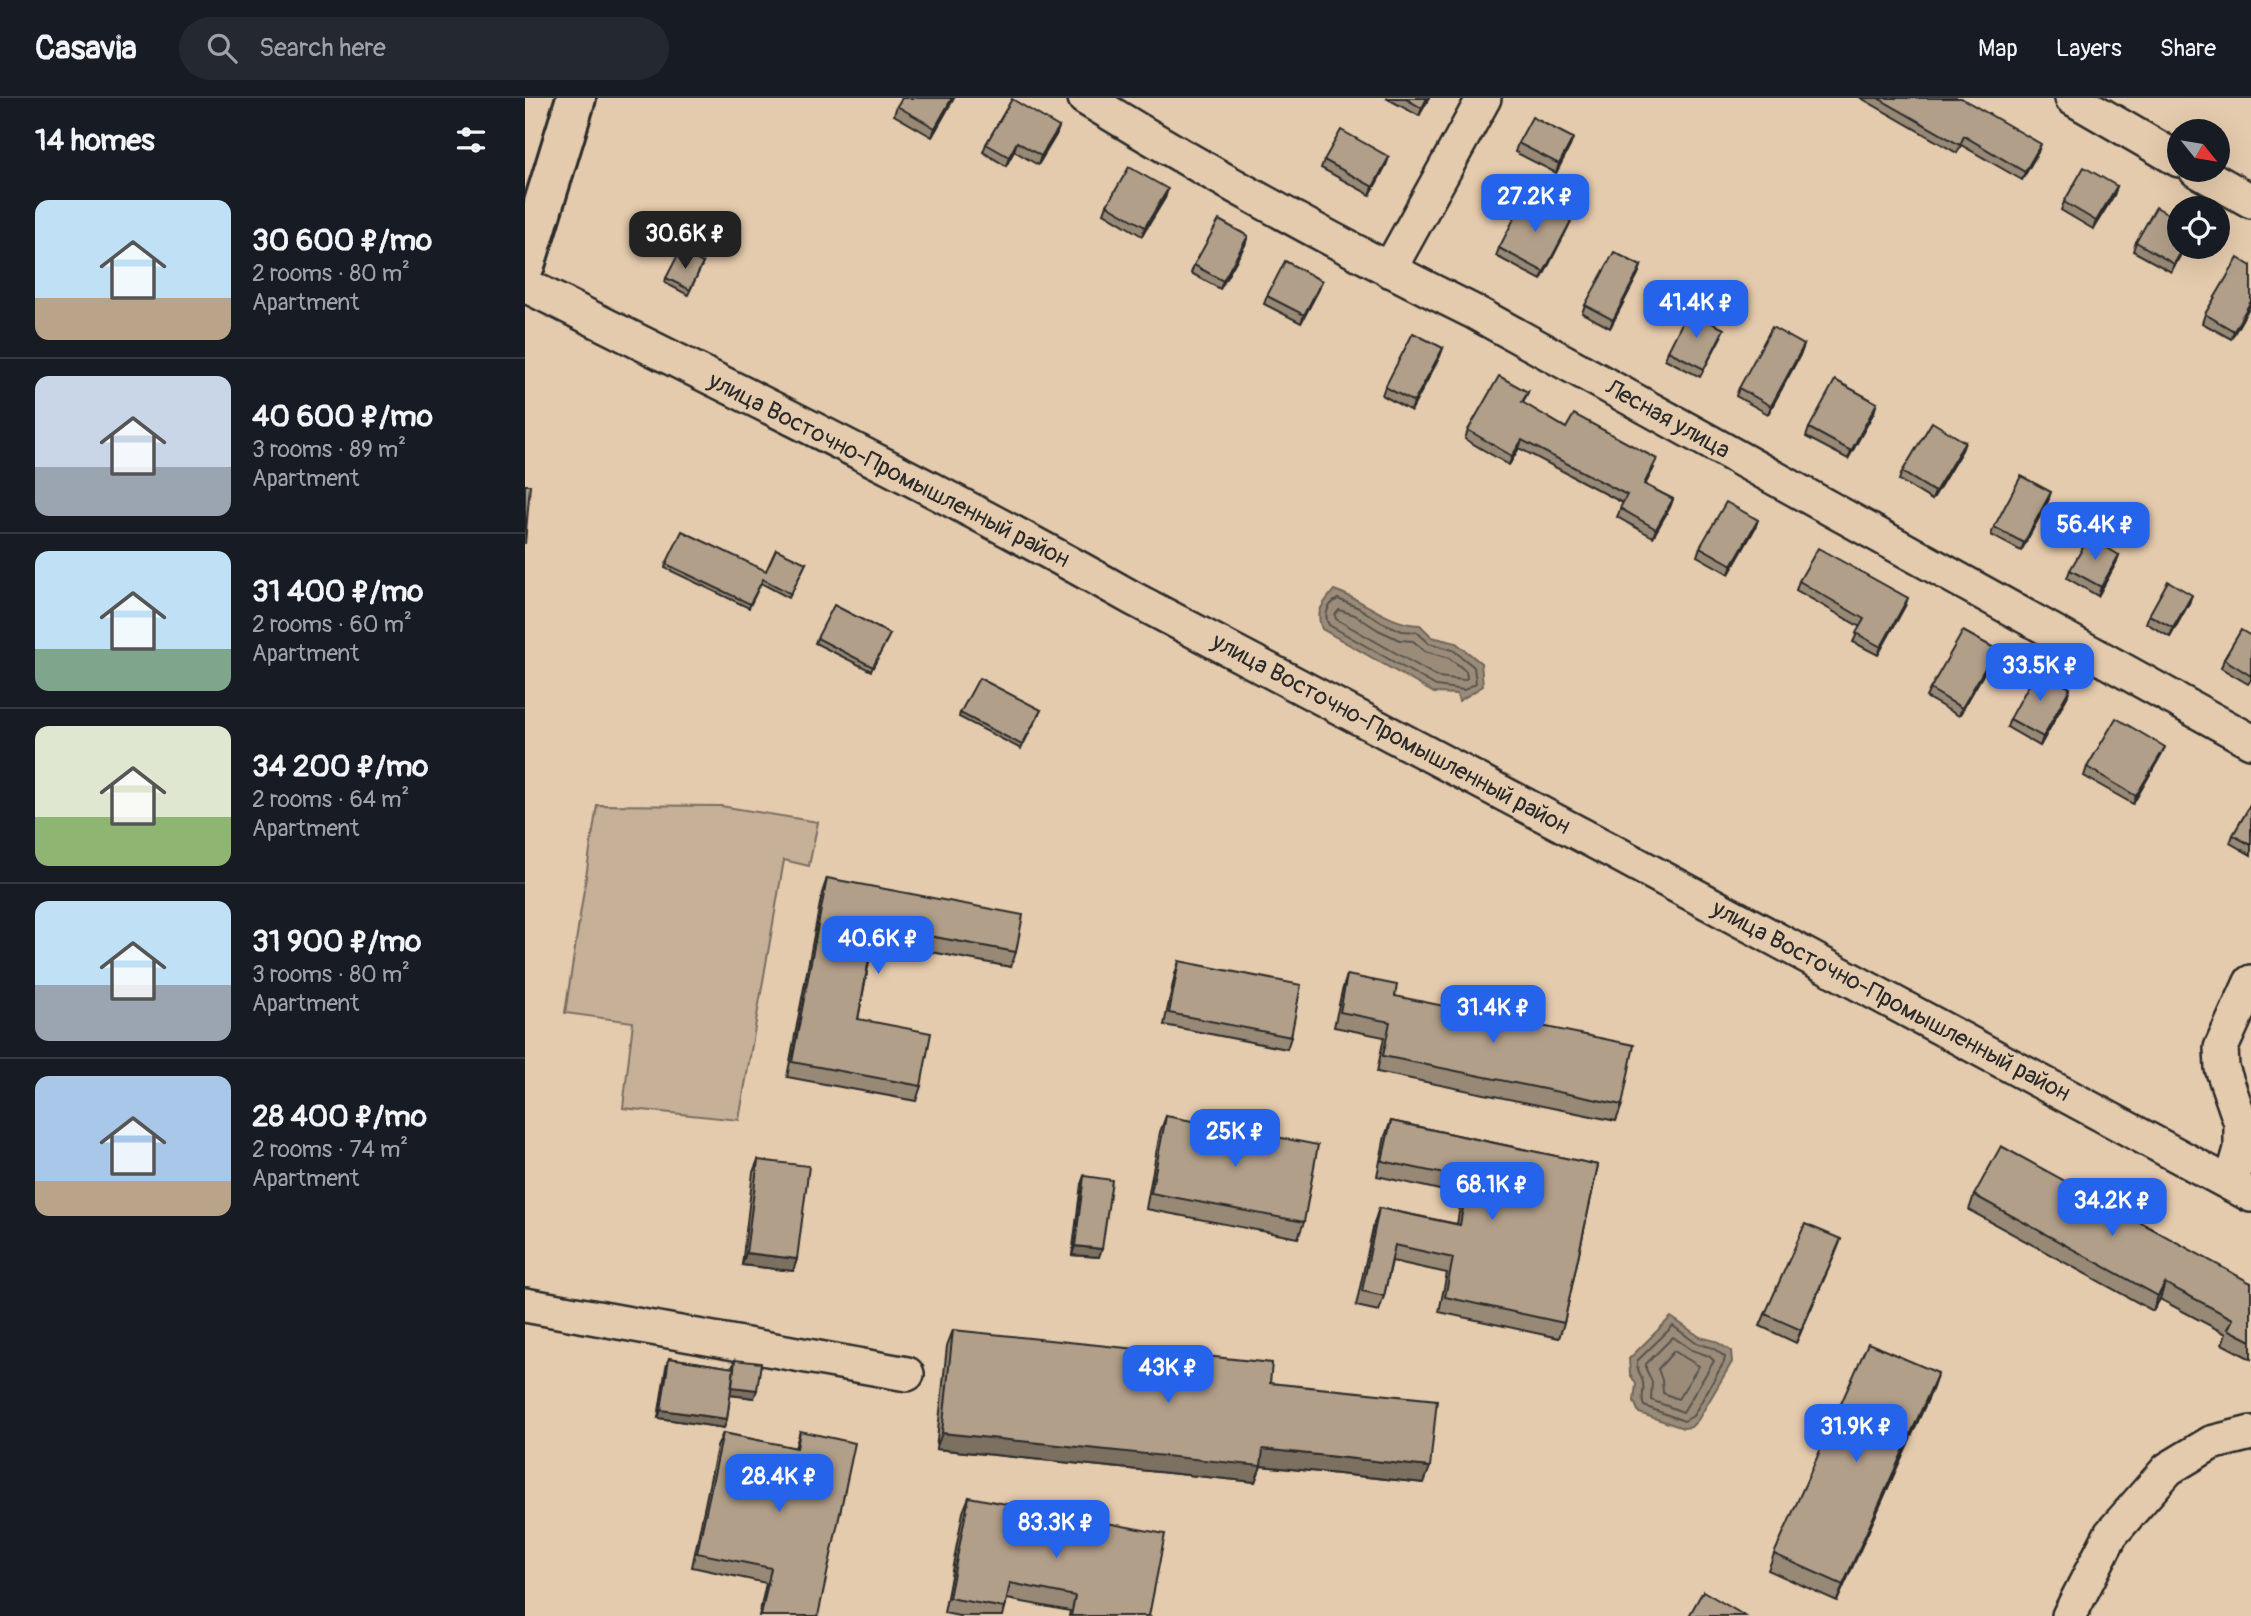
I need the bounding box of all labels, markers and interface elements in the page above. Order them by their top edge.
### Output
search box [179,17,669,80]
text: Casavia [35,28,137,69]
icon: search [203,29,241,67]
text: Search here [259,32,386,64]
text: Map [1978,34,2018,63]
text: Layers [2056,34,2122,63]
text: Share [2160,34,2216,63]
north arrow [2167,119,2229,182]
map controls [2167,119,2230,259]
icon: filters [452,121,490,159]
text: 14 homes [35,122,155,159]
pin: 27.2K ₽ [1470,174,1600,234]
text: 27.2K ₽ [1497,182,1573,211]
button: locate [2167,196,2230,259]
pin: 30.6K ₽ [620,212,750,271]
text: 30.6K ₽ [645,219,725,248]
text: 30 600 ₽/mo [252,222,432,259]
icon: home [91,228,175,312]
text: 2 rooms · 80 m² [252,259,410,288]
pin: 41.4K ₽ [1631,280,1761,340]
text: Apartment [252,288,359,317]
text: 41.4K ₽ [1659,288,1733,317]
street label: улица Восточно-Промышленный район [703,365,1074,574]
street label: Лесная улица [1600,372,1735,465]
text: 40 600 ₽/mo [252,398,433,435]
icon: home [91,404,175,488]
text: 3 rooms · 89 m² [252,435,406,464]
text: Apartment [252,464,359,493]
pin: 56.4K ₽ [2030,503,2160,562]
text: 56.4K ₽ [2057,510,2133,539]
text: 31 400 ₽/mo [252,573,423,610]
icon: home [91,579,175,663]
text: 2 rooms · 60 m² [252,610,412,639]
street label: улица Восточно-Промышленный район [1206,626,1575,841]
text: Apartment [252,639,359,668]
pin: 33.5K ₽ [1975,644,2105,703]
text: 33.5K ₽ [2002,651,2078,680]
text: 34 200 ₽/mo [252,748,428,785]
icon: home [91,754,175,838]
text: 2 rooms · 64 m² [252,785,409,814]
text: Apartment [252,814,359,843]
street label: улица Восточно-Промышленный район [1706,893,2075,1108]
pin: 40.6K ₽ [813,916,943,976]
text: 31 900 ₽/mo [252,923,421,960]
text: 40.6K ₽ [838,924,918,953]
icon: home [91,929,175,1013]
text: 3 rooms · 80 m² [252,960,410,989]
pin: 31.4K ₽ [1428,986,1558,1045]
text: Apartment [252,989,359,1018]
text: 31.4K ₽ [1457,993,1529,1022]
text: 28 400 ₽/mo [252,1098,427,1135]
icon: home [91,1104,175,1188]
pin: 25K ₽ [1186,1110,1284,1169]
text: 25K ₽ [1206,1117,1264,1146]
text: 2 rooms · 74 m² [252,1135,408,1164]
pin: 68.1K ₽ [1427,1162,1557,1222]
text: Apartment [252,1164,359,1193]
text: 68.1K ₽ [1456,1170,1528,1199]
pin: 34.2K ₽ [2047,1178,2177,1238]
text: 34.2K ₽ [2074,1186,2150,1215]
pin: 43K ₽ [1119,1346,1217,1405]
text: 43K ₽ [1139,1353,1197,1382]
pin: 31.9K ₽ [1791,1404,1921,1464]
text: 31.9K ₽ [1820,1412,1892,1441]
pin: 28.4K ₽ [714,1454,844,1514]
text: 28.4K ₽ [741,1462,817,1491]
pin: 83.3K ₽ [991,1500,1121,1560]
text: 83.3K ₽ [1019,1508,1093,1537]

